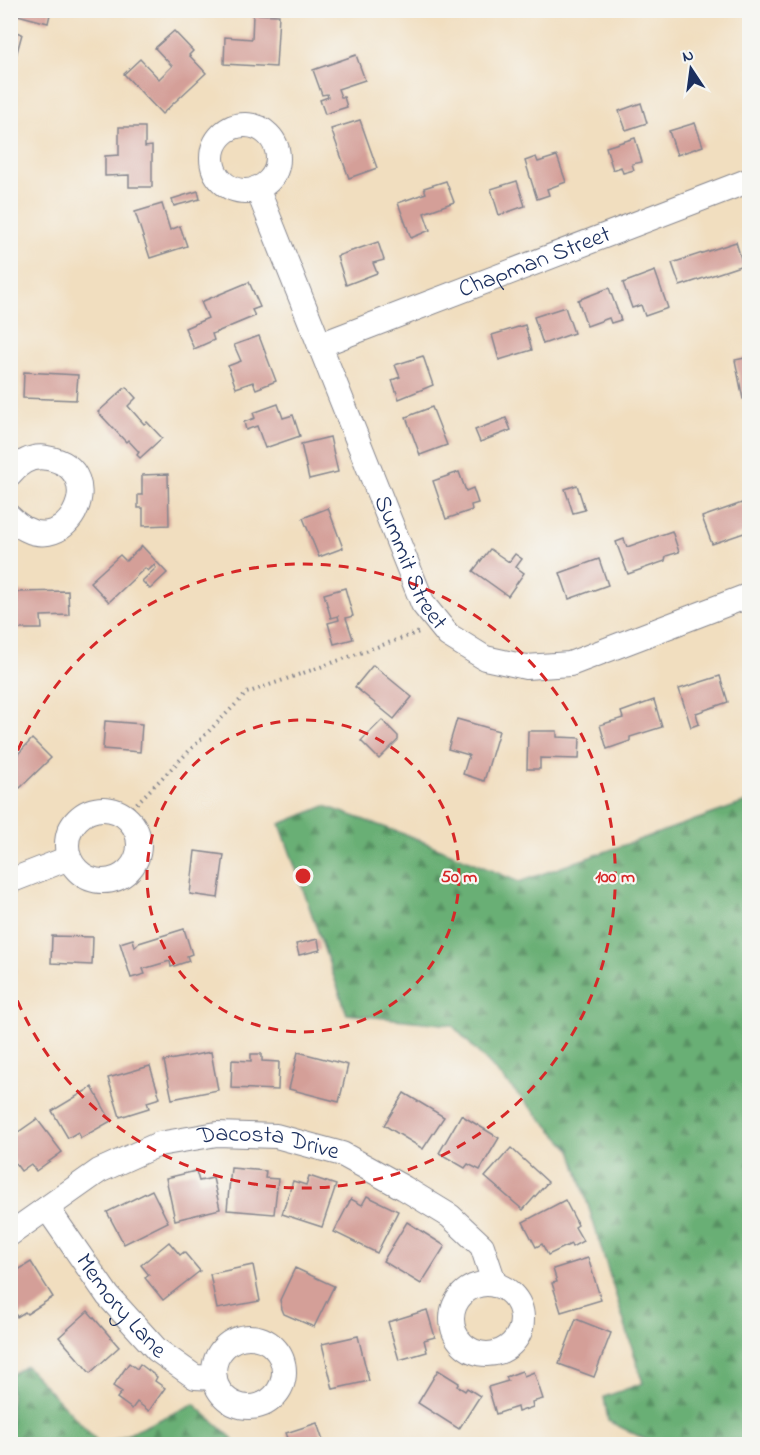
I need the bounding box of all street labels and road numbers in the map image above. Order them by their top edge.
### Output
street label: Chapman Street [453,217,616,308]
street label: Summit Street [364,490,455,638]
street label: Dacosta Drive [194,1116,343,1170]
street label: Memory Lane [66,1247,173,1368]

